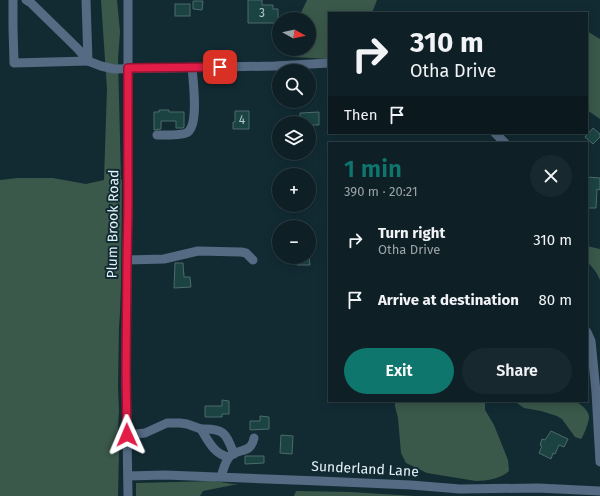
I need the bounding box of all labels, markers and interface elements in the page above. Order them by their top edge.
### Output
house number: 3 [259,6,265,20]
north arrow [272,12,316,56]
map controls [272,12,316,264]
text: 310 m [410,26,484,59]
icon: right [344,28,396,80]
pin [203,50,237,84]
icon: arrive [209,56,231,78]
text: Otha Drive [410,60,496,82]
button: search [272,64,316,108]
icon: arrive [386,104,408,126]
text: Then [344,106,378,124]
house number: 4 [239,113,246,127]
button: layers [272,116,316,160]
text: 1 min [344,155,402,183]
button: close [530,155,572,197]
button: + [272,168,316,212]
street label: Plum Brook Road [104,169,122,279]
text: 390 m · 20:21 [344,184,418,199]
button: − [272,220,316,264]
text: Turn right [378,224,445,242]
icon: right [344,229,366,251]
text: 310 m [533,231,572,249]
text: Otha Drive [378,242,440,257]
icon: arrive [344,289,366,311]
text: Arrive at destination [378,291,519,309]
text: 80 m [539,291,572,309]
button: Exit [344,348,454,394]
button: Share [462,348,572,394]
position arrow [106,414,148,456]
street label: Sunderland Lane [311,458,419,480]

